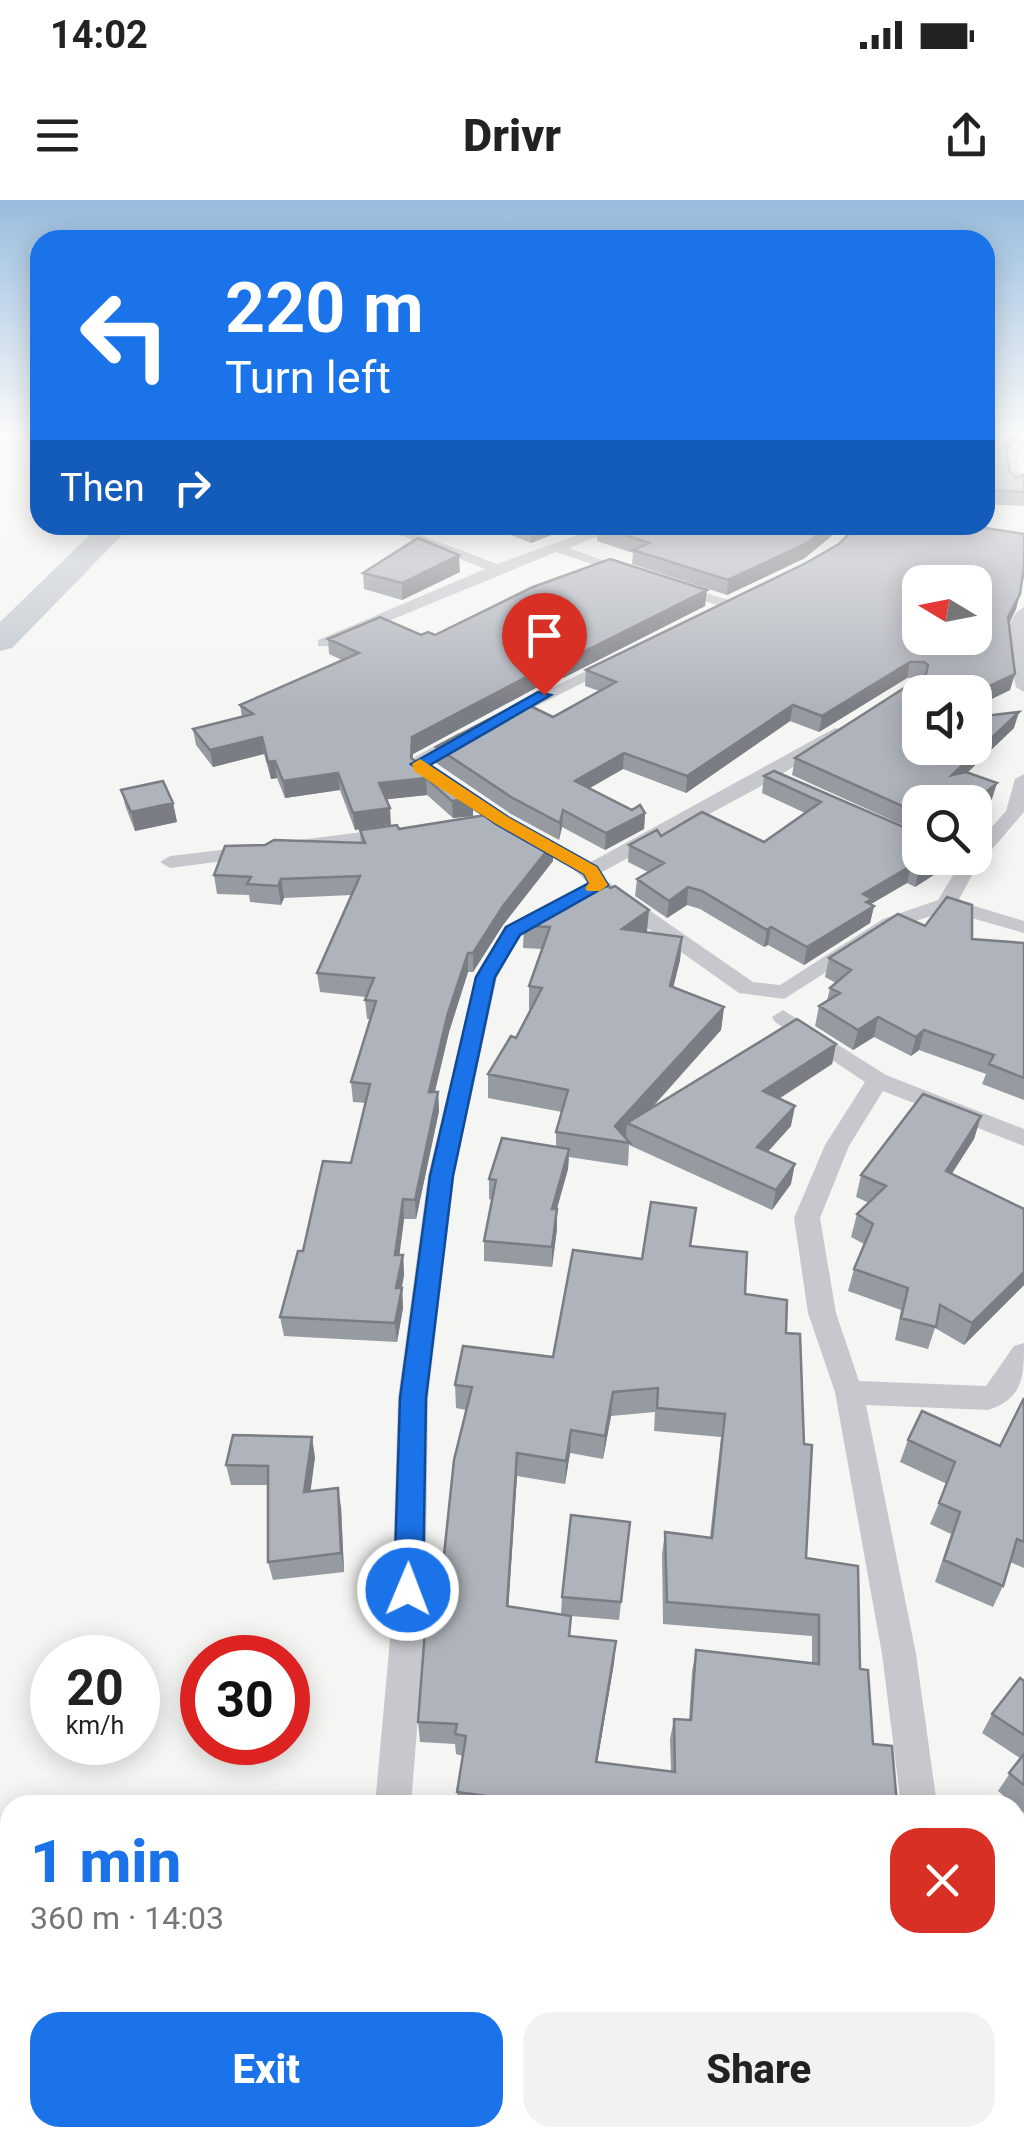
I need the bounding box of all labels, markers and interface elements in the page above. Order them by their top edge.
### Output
text: 14:02 [50,13,148,57]
icon: menu [30,108,85,163]
icon: share [939,108,994,163]
text: Drivr [463,109,561,162]
text: 220 m [225,267,424,349]
icon: left [60,270,190,400]
text: Turn left [225,351,391,404]
icon: right [165,460,220,515]
text: Then [60,466,145,510]
north arrow [902,565,992,655]
map controls [902,565,992,875]
pin [502,593,587,696]
icon: arrive [517,608,572,663]
button: sound [902,675,992,765]
button: search [902,785,992,875]
position arrow [356,1538,460,1642]
speed limit sign: 30 [180,1635,310,1765]
text: 20 [66,1659,124,1717]
text: km/h [66,1711,124,1740]
text: 1 min [30,1826,181,1897]
button: close [890,1828,995,1933]
text: 360 m · 14:03 [30,1899,224,1937]
button: Exit [30,2012,503,2127]
button: Share [523,2012,995,2127]

